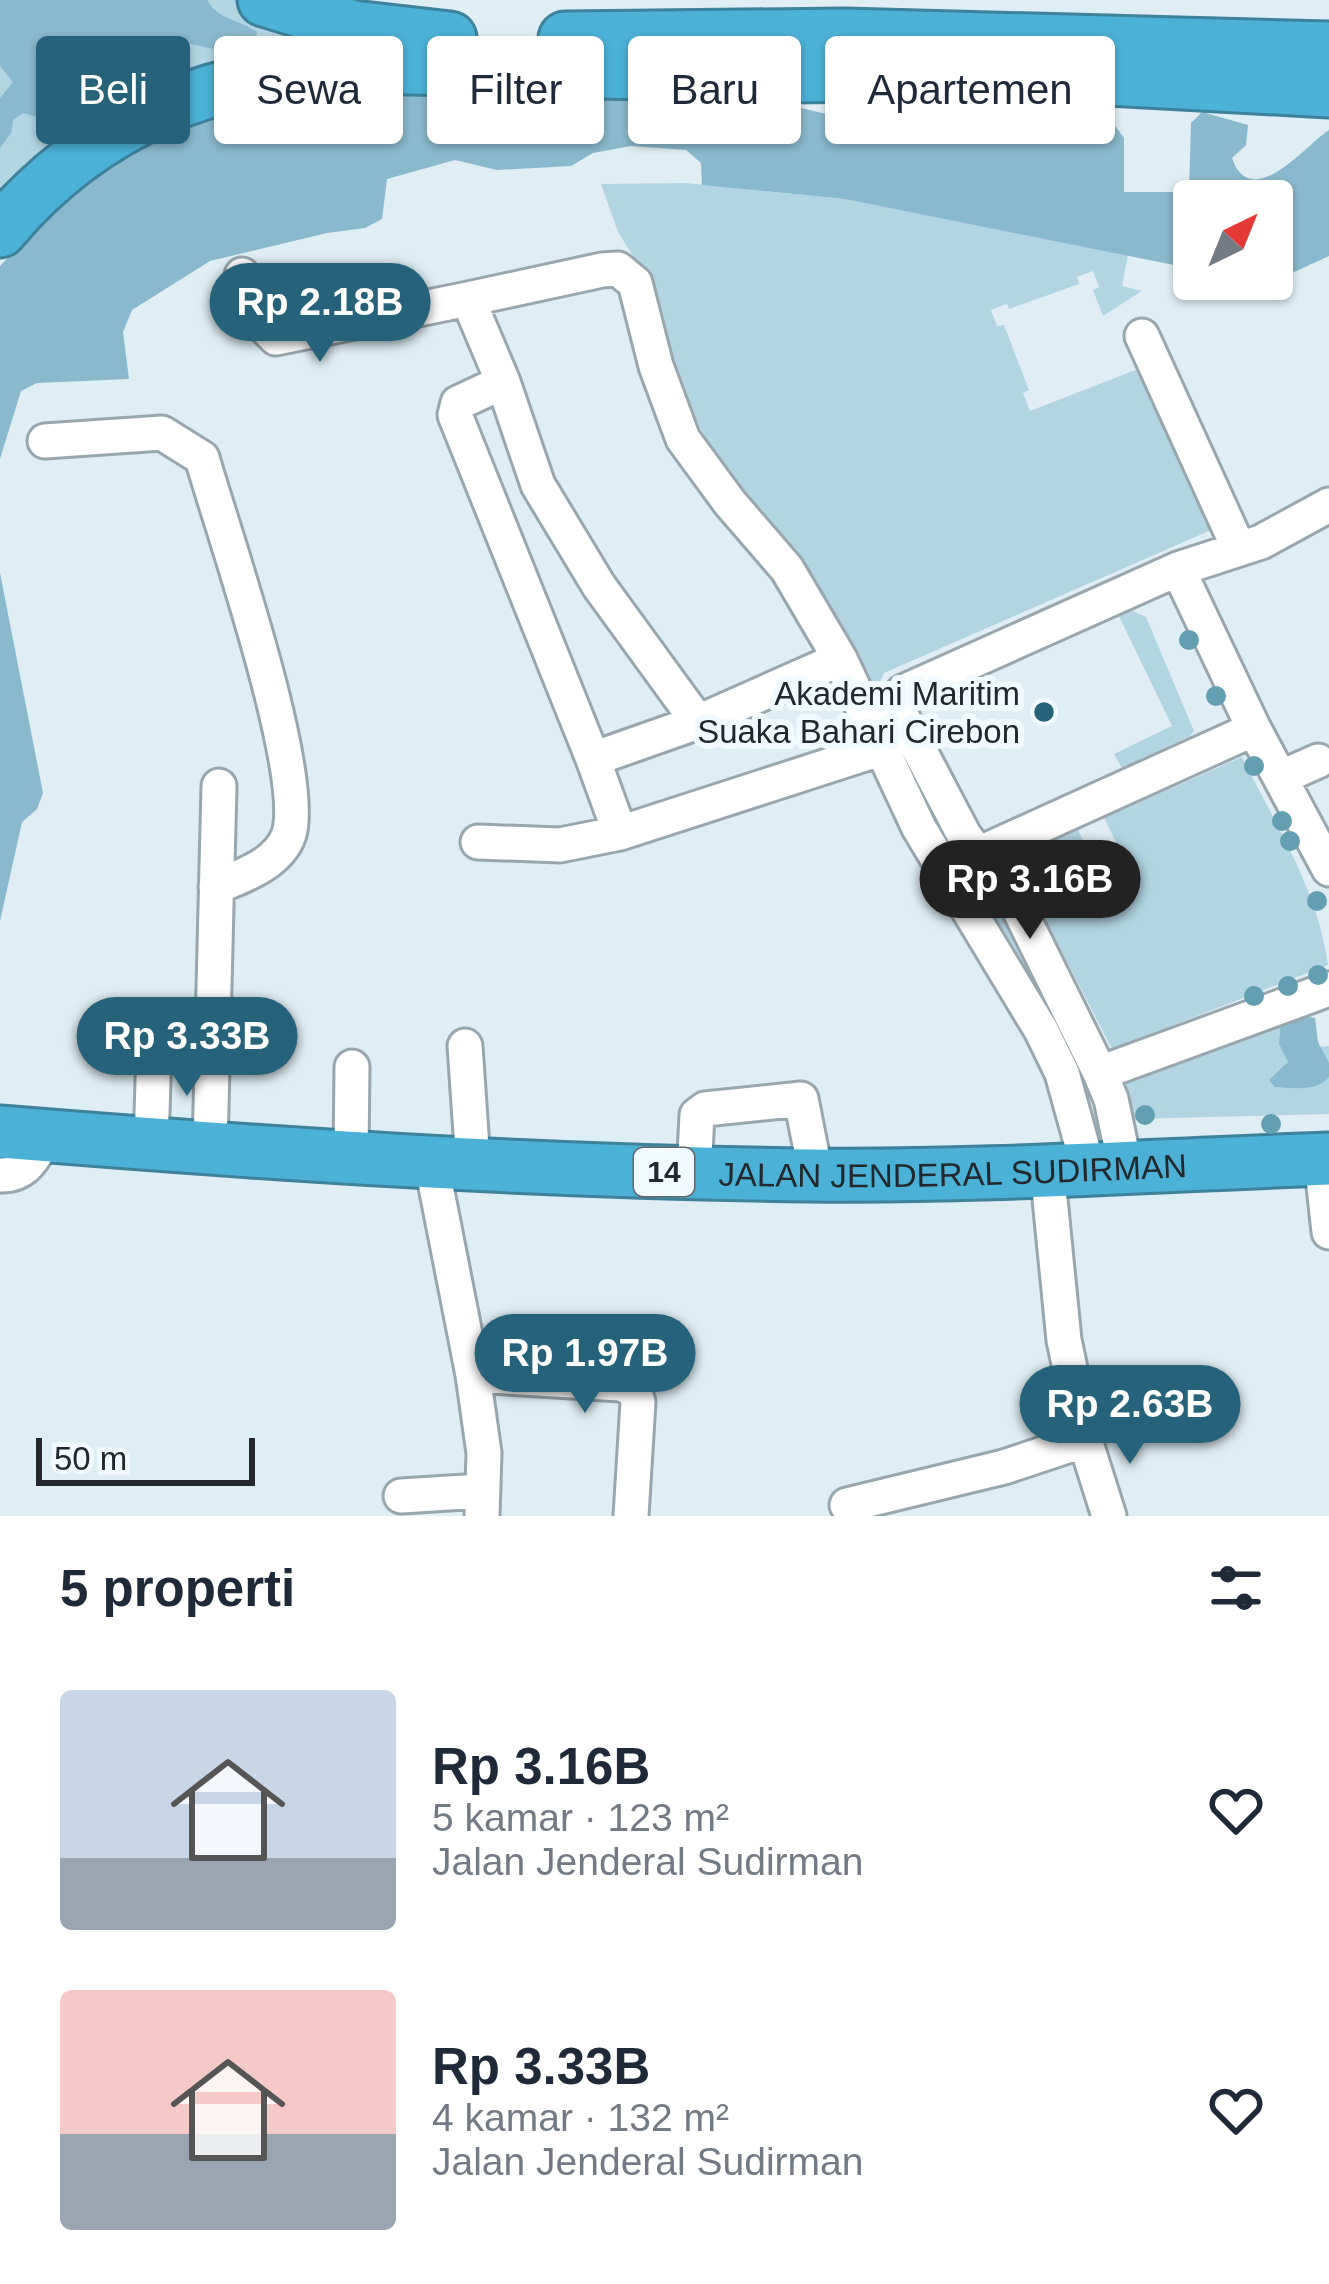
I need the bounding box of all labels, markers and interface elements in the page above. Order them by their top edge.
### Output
chip: Beli [36,36,190,144]
chip: Sewa [214,36,403,144]
chip: Filter [427,36,604,144]
chip: Baru [628,36,801,144]
chip: Apartemen [825,36,1115,144]
north arrow [1173,180,1293,300]
map controls [1173,180,1293,300]
pin: Rp 2.18B [196,263,444,365]
text: Rp 2.18B [237,280,403,323]
place label: Akademi Maritim Suaka Bahari Cirebon [697,675,1020,750]
marker: Akademi Maritim Suaka Bahari Cirebon [1031,699,1057,725]
pin: Rp 3.16B [906,840,1154,942]
text: Rp 3.16B [947,857,1113,900]
pin: Rp 3.33B [63,997,311,1099]
text: Rp 3.33B [104,1014,270,1057]
street label: JALAN JENDERAL SUDIRMAN [718,1147,1188,1194]
road number: 14 [634,1148,694,1196]
pin: Rp 1.97B [461,1314,709,1416]
text: Rp 1.97B [502,1331,668,1374]
pin: Rp 2.63B [1006,1365,1254,1467]
text: Rp 2.63B [1047,1382,1213,1425]
scale bar [36,1432,255,1485]
text: 50 m [54,1440,127,1477]
icon: filters [1203,1555,1269,1621]
text: 5 properti [60,1560,295,1617]
icon: home [156,1738,300,1882]
text: Rp 3.16B [432,1738,650,1795]
icon: heart [1203,1777,1269,1843]
text: 5 kamar · 123 m² [432,1796,729,1839]
text: Jalan Jenderal Sudirman [432,1840,863,1883]
icon: home [156,2038,300,2182]
text: Rp 3.33B [432,2038,650,2095]
icon: heart [1203,2077,1269,2143]
text: 4 kamar · 132 m² [432,2096,729,2139]
text: Jalan Jenderal Sudirman [432,2140,863,2183]

